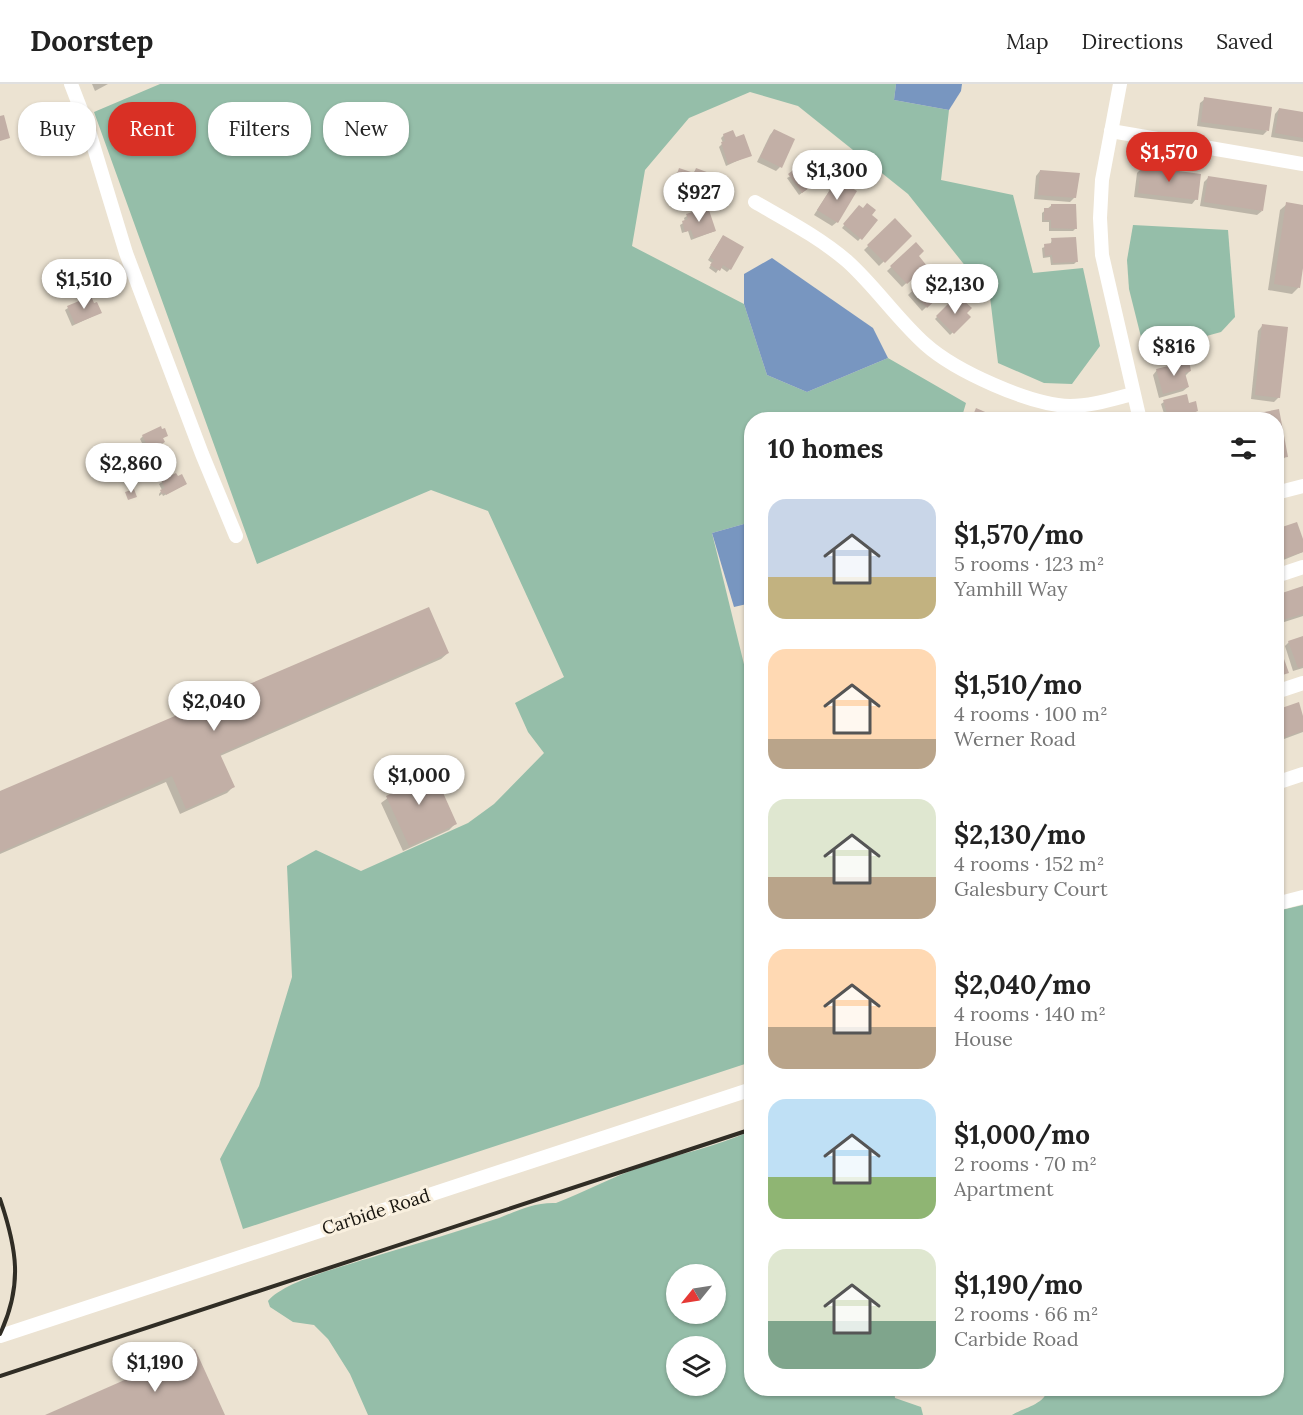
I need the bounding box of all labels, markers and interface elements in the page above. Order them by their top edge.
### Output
text: Doorstep [30,23,153,59]
text: Map [1006,28,1049,55]
text: Directions [1082,28,1183,55]
text: Saved [1216,28,1273,55]
chip: Buy [18,102,96,156]
chip: Rent [108,102,196,156]
chip: Filters [208,102,311,156]
chip: New [323,102,409,156]
pin: $1,570 [1120,132,1218,183]
text: $1,570 [1140,139,1198,164]
pin: $1,300 [788,150,886,201]
text: $1,300 [806,157,868,182]
pin: $927 [663,172,735,223]
text: $927 [677,179,721,204]
pin: $1,510 [35,259,133,310]
pin: $2,130 [906,264,1004,315]
text: $1,510 [56,266,112,291]
text: $2,130 [925,271,985,296]
pin: $816 [1138,326,1210,377]
text: $816 [1153,333,1195,358]
text: 10 homes [768,432,883,465]
icon: filters [1227,432,1260,465]
pin: $2,860 [82,443,180,494]
text: $2,860 [99,450,163,475]
text: $1,570/mo [954,518,1083,551]
icon: home [816,523,888,595]
text: 5 rooms · 123 m² [954,551,1104,576]
text: Yamhill Way [954,576,1067,601]
text: $1,510/mo [954,668,1082,701]
icon: home [816,673,888,745]
pin: $2,040 [165,681,263,732]
text: $2,040 [182,688,246,713]
text: 4 rooms · 100 m² [954,701,1108,726]
text: Werner Road [954,726,1076,751]
pin: $1,000 [370,755,468,806]
text: $1,000 [388,762,450,787]
text: $2,130/mo [954,818,1086,851]
icon: home [816,823,888,895]
text: 4 rooms · 152 m² [954,851,1104,876]
text: Galesbury Court [954,876,1108,901]
text: $2,040/mo [954,968,1091,1001]
icon: home [816,973,888,1045]
text: 4 rooms · 140 m² [954,1001,1106,1026]
text: House [954,1026,1013,1051]
text: $1,000/mo [954,1118,1090,1151]
icon: home [816,1123,888,1195]
text: 2 rooms · 70 m² [954,1151,1097,1176]
text: Apartment [954,1176,1054,1201]
street label: Carbide Road [319,1183,433,1240]
north arrow [666,1264,726,1324]
map controls [666,1264,726,1396]
text: $1,190/mo [954,1268,1083,1301]
icon: home [816,1273,888,1345]
text: 2 rooms · 66 m² [954,1301,1099,1326]
text: Carbide Road [954,1326,1079,1351]
button: layers [666,1336,726,1396]
pin: $1,190 [106,1342,204,1393]
text: $1,190 [126,1349,184,1374]

